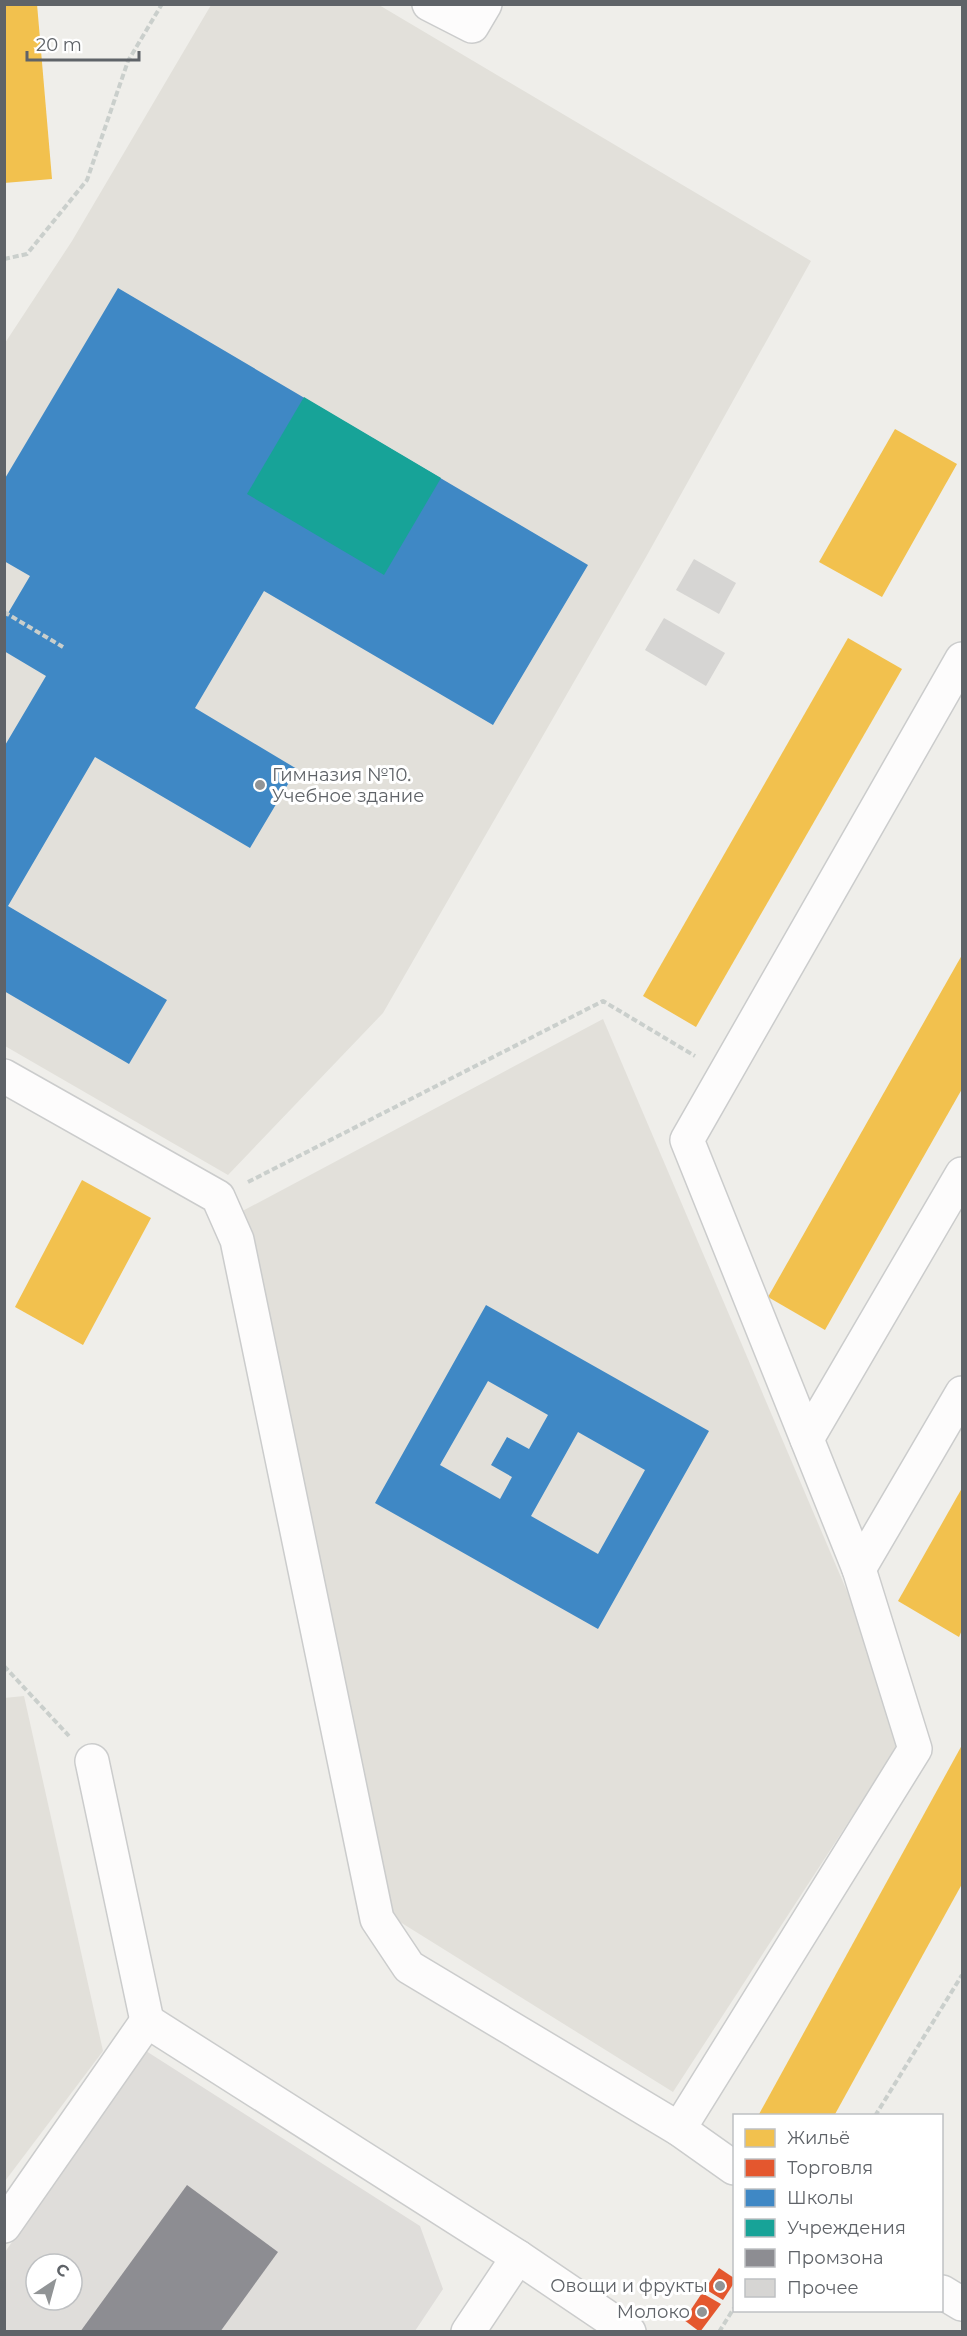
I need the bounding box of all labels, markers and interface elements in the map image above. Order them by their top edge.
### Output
scale bar [27,24,140,62]
text: 20 m [36,34,82,56]
place label: Гимназия №10. Учебное здание [272,764,424,807]
marker: Гимназия №10. Учебное здание [253,778,267,792]
legend [733,2114,943,2312]
text: Жильё [787,2127,850,2149]
text: Торговля [787,2157,873,2179]
text: Школы [787,2187,854,2209]
text: Учреждения [787,2217,906,2239]
text: Промзона [787,2247,884,2269]
north arrow [24,2252,84,2312]
text: С [52,2259,73,2282]
place label: Овощи и фрукты [550,2275,708,2297]
text: Прочее [787,2277,859,2299]
marker: Овощи и фрукты [713,2279,727,2293]
place label: Молоко [617,2301,690,2323]
marker: Молоко [695,2305,709,2319]

